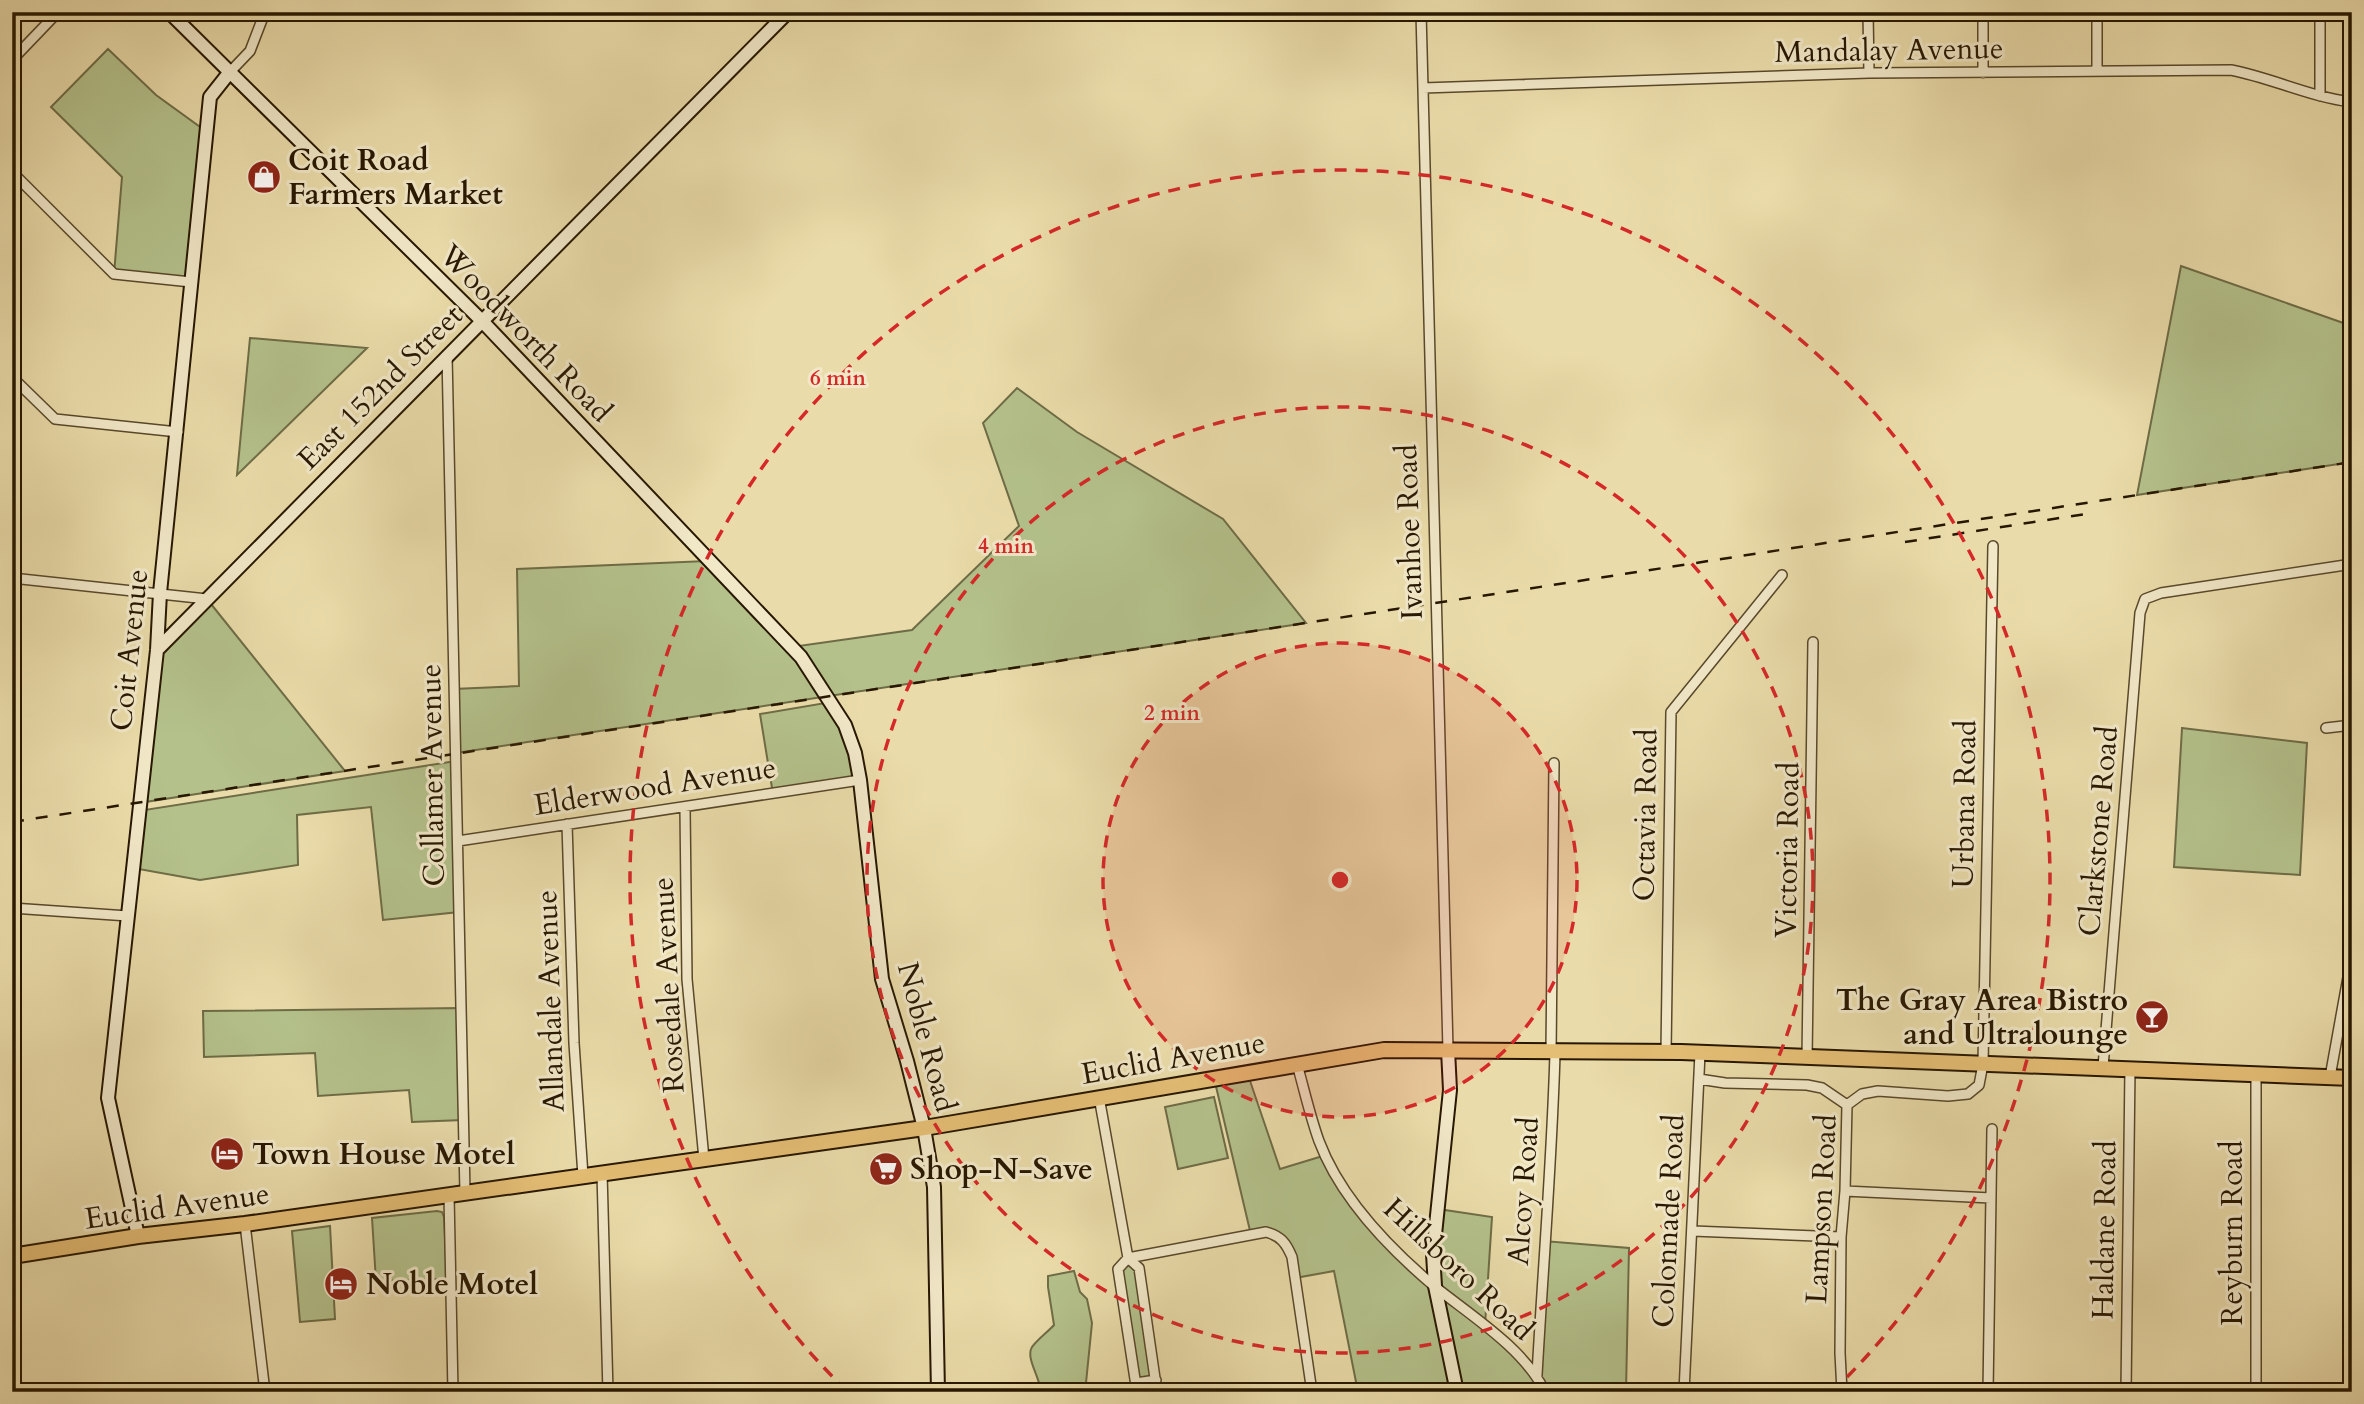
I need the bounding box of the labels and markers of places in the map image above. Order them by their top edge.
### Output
place label: Coit Road Farmers Market [288,140,503,215]
shop icon: Coit Road Farmers Market [245,158,283,196]
centre of rings [1328,868,1352,892]
place label: The Gray Area Bistro and Ultralounge [1836,980,2128,1055]
bar icon: The Gray Area Bistro and Ultralounge [2133,998,2171,1036]
place label: Town House Motel [252,1134,515,1175]
hotel icon: Town House Motel [208,1135,246,1173]
place label: Shop-N-Save [910,1149,1093,1190]
supermarket icon: Shop-N-Save [867,1150,905,1188]
place label: Noble Motel [366,1264,538,1305]
hotel icon: Noble Motel [322,1265,360,1303]

